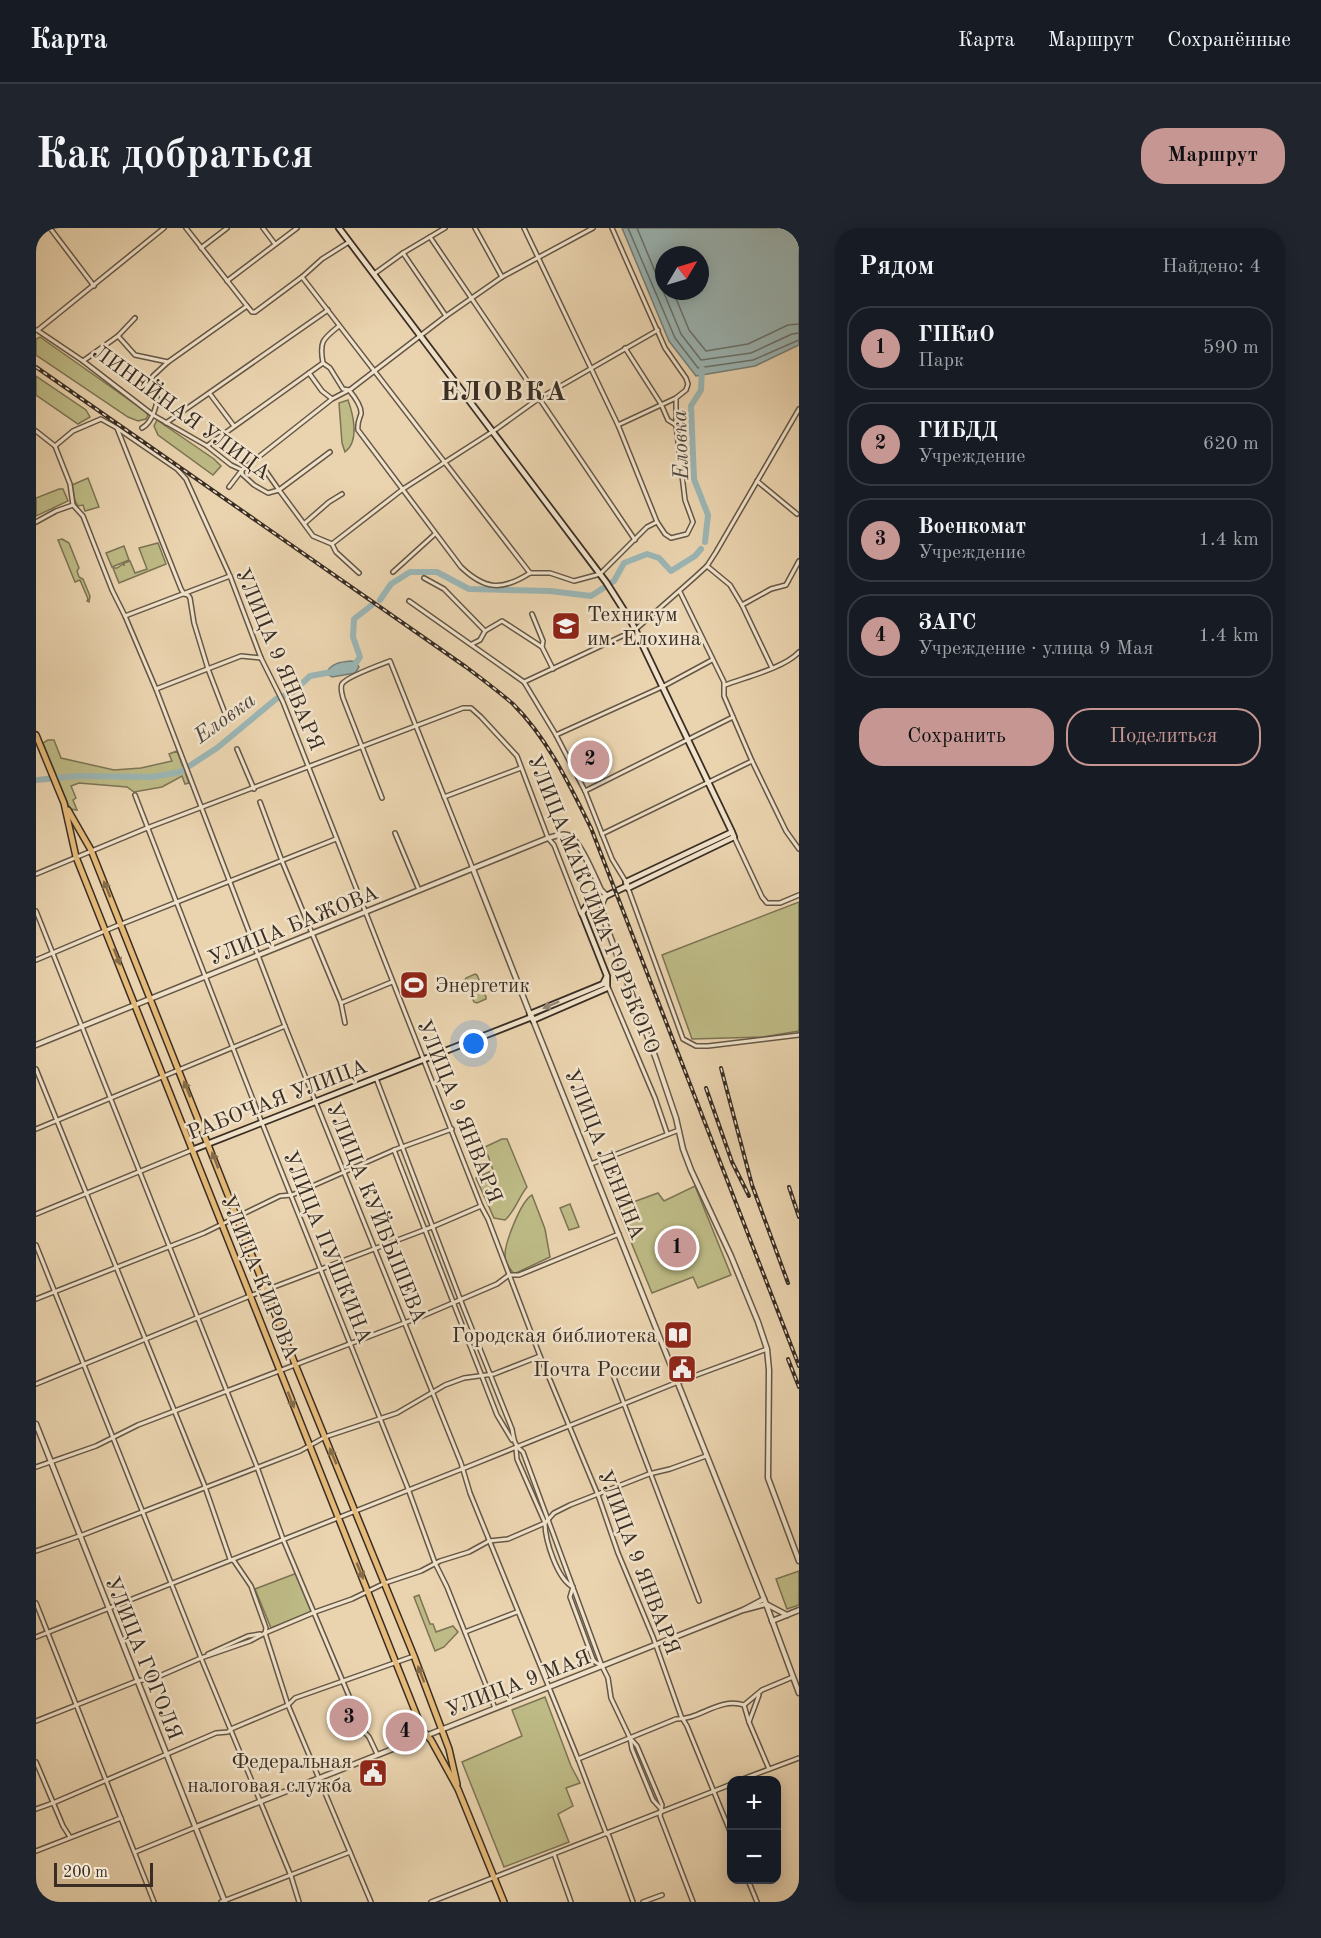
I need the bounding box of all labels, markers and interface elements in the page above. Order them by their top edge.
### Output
text: Карта [30,27,108,55]
text: Карта [958,30,1015,51]
text: Маршрут [1048,30,1134,51]
text: Сохранённые [1167,30,1291,51]
button: Маршрут [1141,128,1285,184]
text: Как добраться [36,135,313,177]
north arrow [655,246,709,300]
text: Рядом [859,254,934,280]
text: Найдено: 4 [1162,257,1261,277]
text: ГПКиО [918,324,995,346]
street label: ЛИНЕЙНАЯ УЛИЦА [89,338,277,485]
text: 1 [875,338,886,358]
text: 590 m [1203,338,1259,358]
text: Парк [918,351,964,371]
district label: ЕЛОВКА [440,379,568,406]
water label: Еловка [669,409,693,481]
text: ГИБДД [918,420,998,442]
text: 2 [875,434,886,454]
text: 620 m [1203,434,1259,454]
text: Учреждение [918,447,1026,467]
text: Военкомат [918,516,1026,538]
text: 3 [875,530,886,550]
text: 1.4 km [1198,530,1259,550]
text: Учреждение [918,543,1026,563]
street label: УЛИЦА 9 ЯНВАРЯ [231,565,327,754]
place label: Техникум им. Елохина [587,605,701,650]
school or university icon: Техникум им. Елохина [550,610,582,642]
text: ЗАГС [918,612,976,634]
text: 4 [875,626,886,646]
text: 1.4 km [1198,626,1259,646]
text: Учреждение · улица 9 Мая [918,639,1153,659]
water label: Еловка [189,689,260,749]
button: Сохранить [859,708,1054,766]
button: Поделиться [1066,708,1261,766]
pin: 2 [570,738,610,782]
street label: УЛИЦА МАКСИМА ГОРЬКОГО [523,752,662,1057]
one-way arrow [102,879,112,897]
street label: УЛИЦА БАЖОВА [206,883,382,970]
one-way arrow [112,949,122,967]
sports icon: Энергетик [398,969,430,1001]
place label: Энергетик [435,976,530,997]
one-way arrow [542,1000,560,1010]
street label: УЛИЦА 9 ЯНВАРЯ [412,1017,505,1206]
your location [459,1029,488,1058]
street label: РАБОЧАЯ УЛИЦА [185,1056,370,1144]
street label: УЛИЦА ЛЕНИНА [560,1066,647,1243]
one-way arrow [182,1080,191,1098]
street label: УЛИЦА КУЙБЫШЕВА [322,1098,434,1327]
street label: УЛИЦА ПУШКИНА [278,1148,375,1347]
one-way arrow [210,1151,220,1169]
street label: УЛИЦА КИРОВА [216,1192,301,1363]
pin: 1 [658,1226,696,1270]
library icon: Городская библиотека [662,1319,694,1351]
place label: Городская библиотека [452,1326,657,1347]
public building icon: Почта России [666,1353,698,1385]
place label: Почта России [533,1360,661,1381]
one-way arrow [286,1391,296,1409]
one-way arrow [328,1446,338,1464]
street label: УЛИЦА 9 ЯНВАРЯ [593,1467,682,1658]
one-way arrow [356,1562,365,1580]
street label: УЛИЦА ГОГОЛЯ [100,1574,185,1743]
street label: УЛИЦА 9 МАЯ [443,1647,594,1722]
one-way arrow [416,1665,426,1683]
pin: 3 [330,1696,368,1740]
pin: 4 [386,1710,424,1754]
place label: Федеральная налоговая служба [187,1752,352,1797]
public building icon: Федеральная налоговая служба [357,1757,389,1789]
map controls [727,1776,781,1884]
button: + [727,1776,781,1830]
button: − [727,1830,781,1884]
scale bar [54,1860,153,1888]
text: 200 m [63,1865,108,1881]

